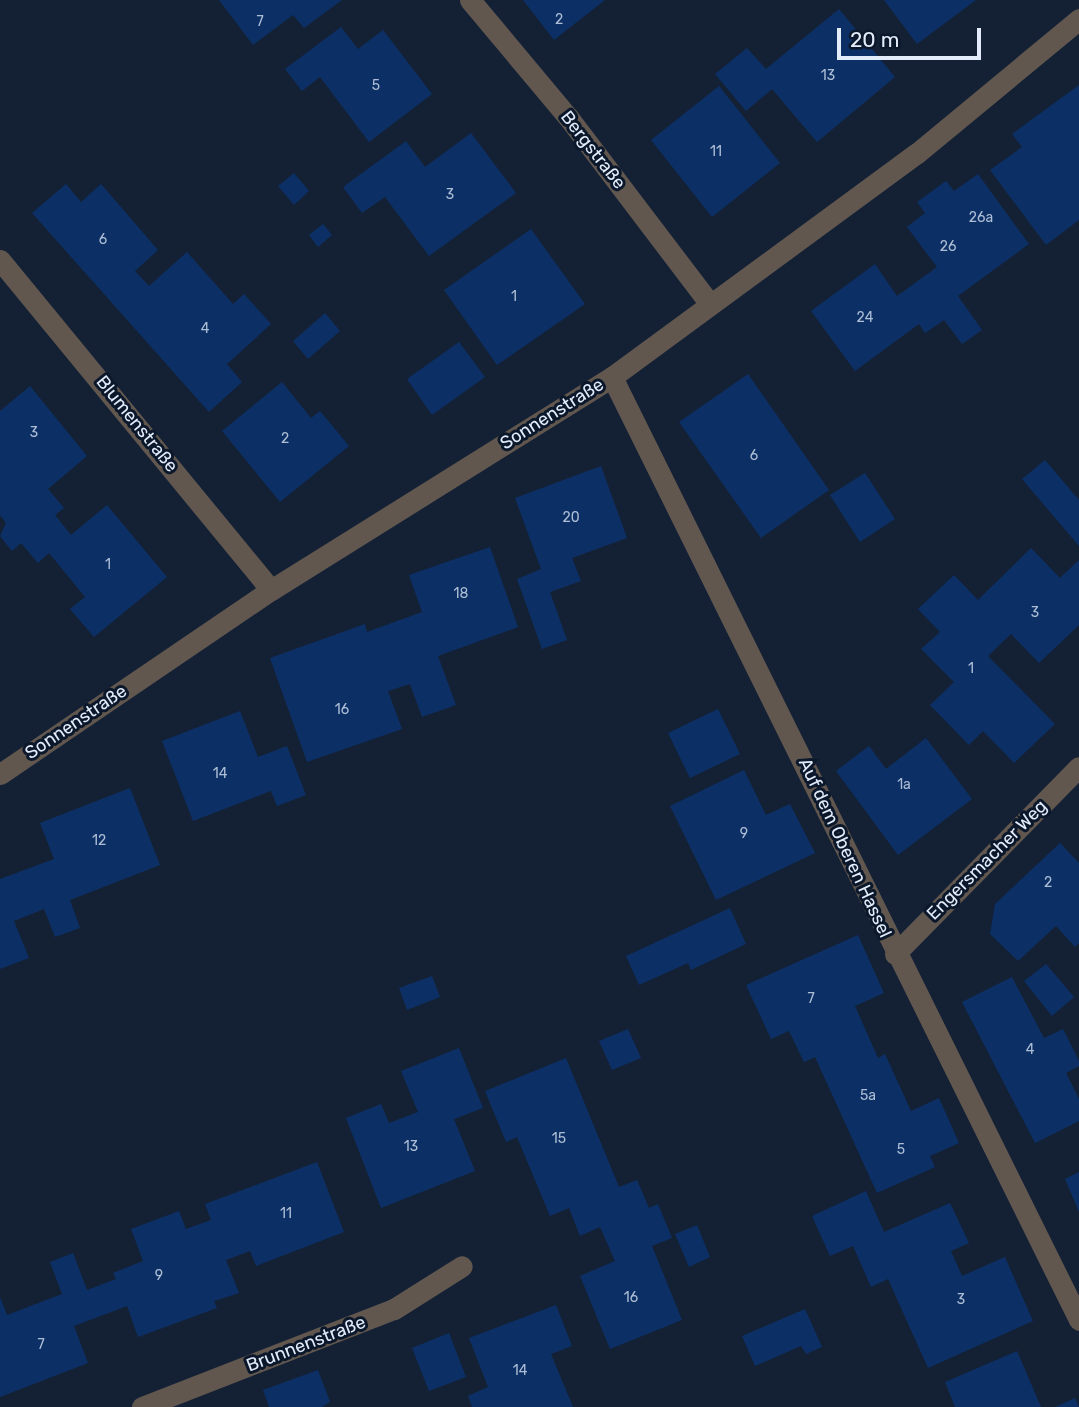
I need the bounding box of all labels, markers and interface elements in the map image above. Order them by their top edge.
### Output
house number: 2 [555,12,563,28]
house number: 7 [256,14,264,30]
scale bar [841,14,984,58]
text: 20 m [850,27,899,52]
house number: 13 [821,68,835,84]
house number: 5 [372,78,380,94]
street label: Bergstraße [556,107,630,193]
house number: 11 [710,144,722,160]
house number: 3 [446,187,454,203]
house number: 26a [969,210,993,226]
house number: 6 [99,232,107,248]
house number: 26 [940,239,956,255]
house number: 1 [511,289,517,305]
house number: 24 [857,310,873,326]
house number: 4 [201,321,209,337]
street label: Blumenstraße [92,371,182,477]
street label: Sonnenstraße [496,374,608,454]
house number: 3 [30,425,38,441]
house number: 2 [281,431,289,447]
house number: 6 [750,448,758,464]
house number: 20 [562,510,580,526]
house number: 1 [105,557,111,573]
house number: 18 [454,586,468,602]
house number: 3 [1031,605,1039,621]
house number: 1 [968,661,974,677]
street label: Sonnenstraße [21,680,131,764]
house number: 16 [335,702,349,718]
street label: Auf dem Oberen Hassel [794,755,896,941]
house number: 14 [213,766,227,782]
house number: 1a [897,777,911,793]
street label: Engersmacher Weg [922,795,1052,925]
house number: 9 [740,826,748,842]
house number: 12 [92,833,106,849]
house number: 2 [1044,875,1052,891]
house number: 7 [807,991,815,1007]
house number: 4 [1026,1042,1034,1058]
house number: 5a [860,1088,876,1104]
house number: 15 [552,1131,566,1147]
house number: 13 [404,1139,418,1155]
house number: 5 [897,1142,905,1158]
house number: 11 [280,1206,292,1222]
house number: 9 [155,1268,163,1284]
house number: 16 [624,1290,638,1306]
house number: 3 [957,1292,965,1308]
street label: Brunnenstraße [243,1311,369,1377]
house number: 7 [37,1337,45,1353]
house number: 14 [513,1363,527,1379]

